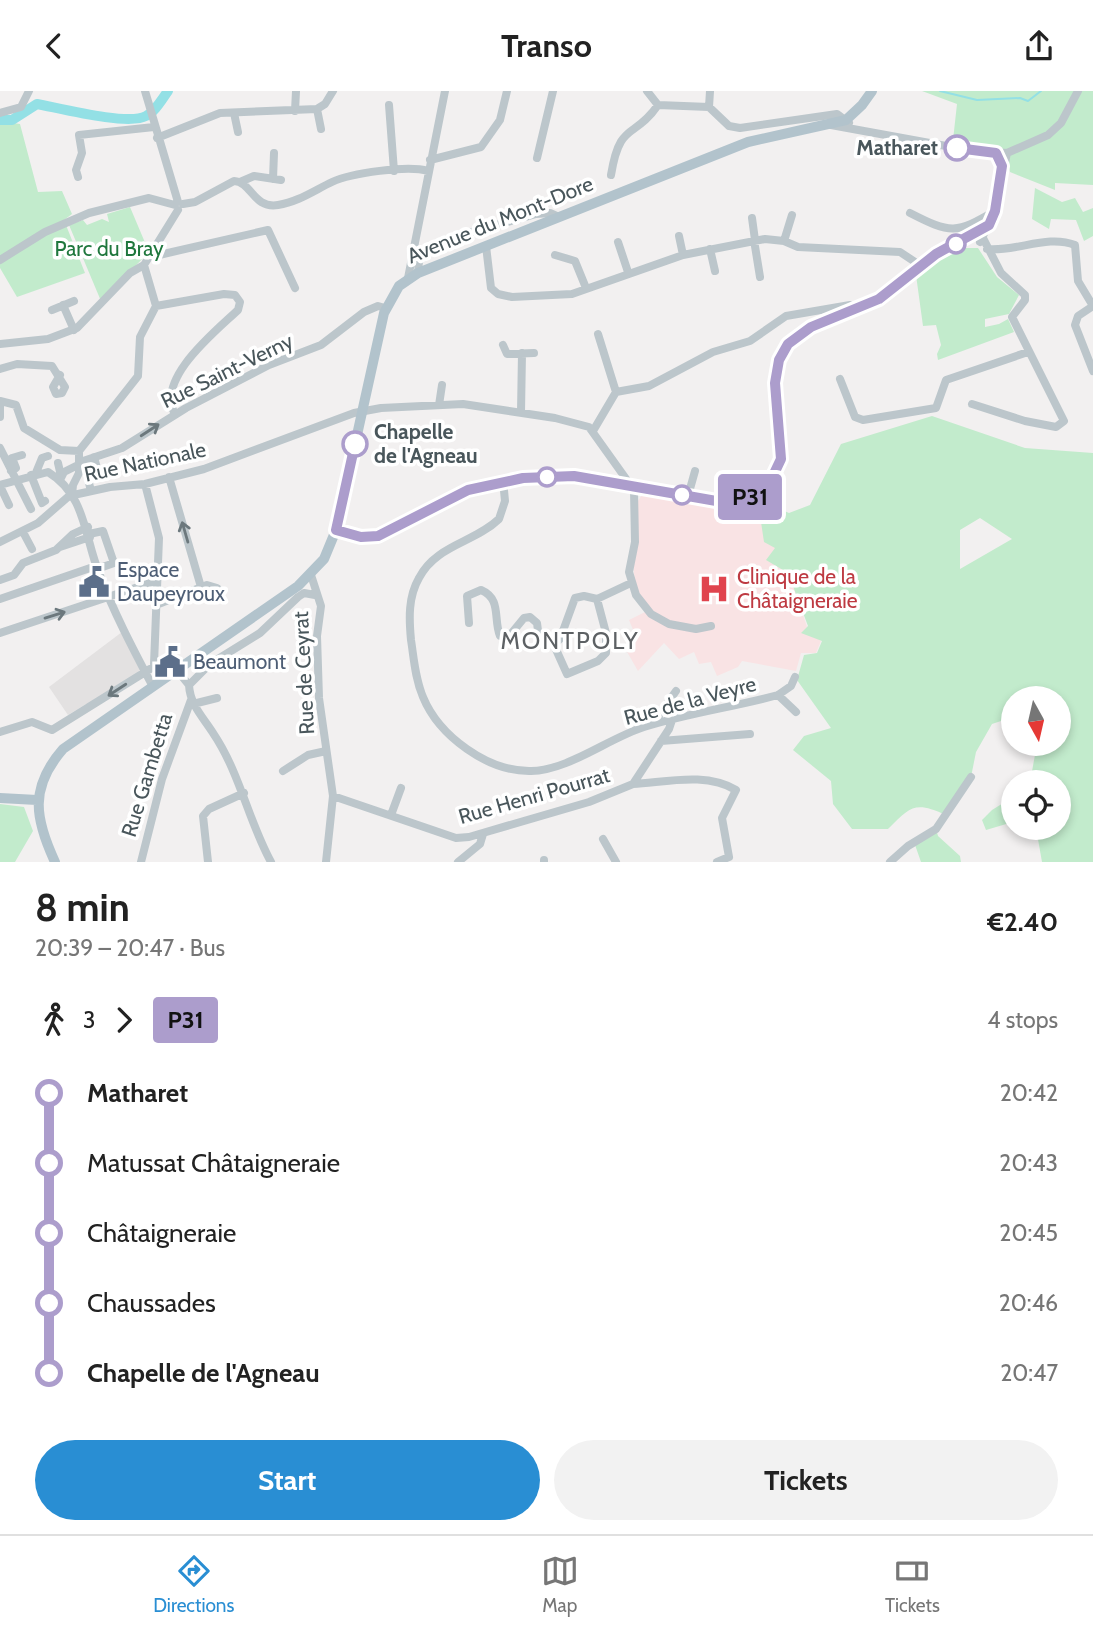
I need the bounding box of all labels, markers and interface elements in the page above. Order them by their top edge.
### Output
text: Transo [501,26,592,65]
icon: back [35,27,73,65]
icon: share [1020,27,1058,65]
place label: Matharet [856,135,938,160]
marker: Matharet [944,135,970,161]
street label: Avenue du Mont-Dore [403,171,597,268]
unlabelled marker [946,234,966,254]
park label: Parc du Bray [55,236,164,261]
street label: Rue Saint-Verny [157,328,297,413]
place label: Chapelle de l'Agneau [374,419,478,468]
one-way arrow [140,423,159,437]
marker: Chapelle de l'Agneau [342,431,368,457]
street label: Rue Nationale [82,436,208,487]
unlabelled marker [537,467,557,487]
line badge: P31 [710,474,790,520]
text: P31 [732,482,768,511]
unlabelled marker [672,485,692,505]
one-way arrow [177,521,190,543]
place label: Espace Daupeyroux [117,557,225,606]
place label: Clinique de la Châtaigneraie [737,564,858,613]
public building icon: Espace Daupeyroux [77,565,111,599]
hospital icon: Clinique de la Châtaigneraie [697,572,731,606]
one-way arrow [44,607,66,620]
street label: Rue de Ceyrat [288,611,319,735]
district label: MONTPOLY [500,626,640,655]
public building icon: Beaumont [153,645,187,679]
place label: Beaumont [193,649,286,674]
street label: Rue de la Veyre [621,671,759,730]
one-way arrow [108,682,127,697]
north arrow [1001,686,1071,756]
map controls [1001,686,1071,840]
street label: Rue Gambetta [116,710,177,840]
street label: Rue Henri Pourrat [455,762,612,829]
button: locate [1001,770,1071,840]
text: 8 min [35,884,130,931]
text: €2.40 [987,906,1058,938]
text: 20:39 – 20:47 · Bus [35,934,225,962]
icon: walk [35,1001,73,1039]
icon: forward [105,1001,143,1039]
text: P31 [167,1005,204,1034]
text: 3 [83,1006,95,1034]
text: 4 stops [987,1006,1058,1034]
text: Matharet [87,1077,188,1109]
text: 20:42 [1000,1079,1058,1107]
text: Matussat Châtaigneraie [87,1147,340,1179]
text: 20:43 [999,1149,1058,1177]
text: Châtaigneraie [87,1217,236,1249]
text: 20:45 [999,1219,1058,1247]
text: Chaussades [87,1287,216,1319]
text: 20:46 [999,1289,1058,1317]
text: Chapelle de l'Agneau [87,1357,320,1389]
text: 20:47 [1000,1359,1058,1387]
button: Start [35,1440,540,1520]
button: Tickets [554,1440,1058,1520]
tab: Directions [153,1552,234,1617]
tab: Map [541,1552,579,1617]
tab: Tickets [885,1552,940,1617]

